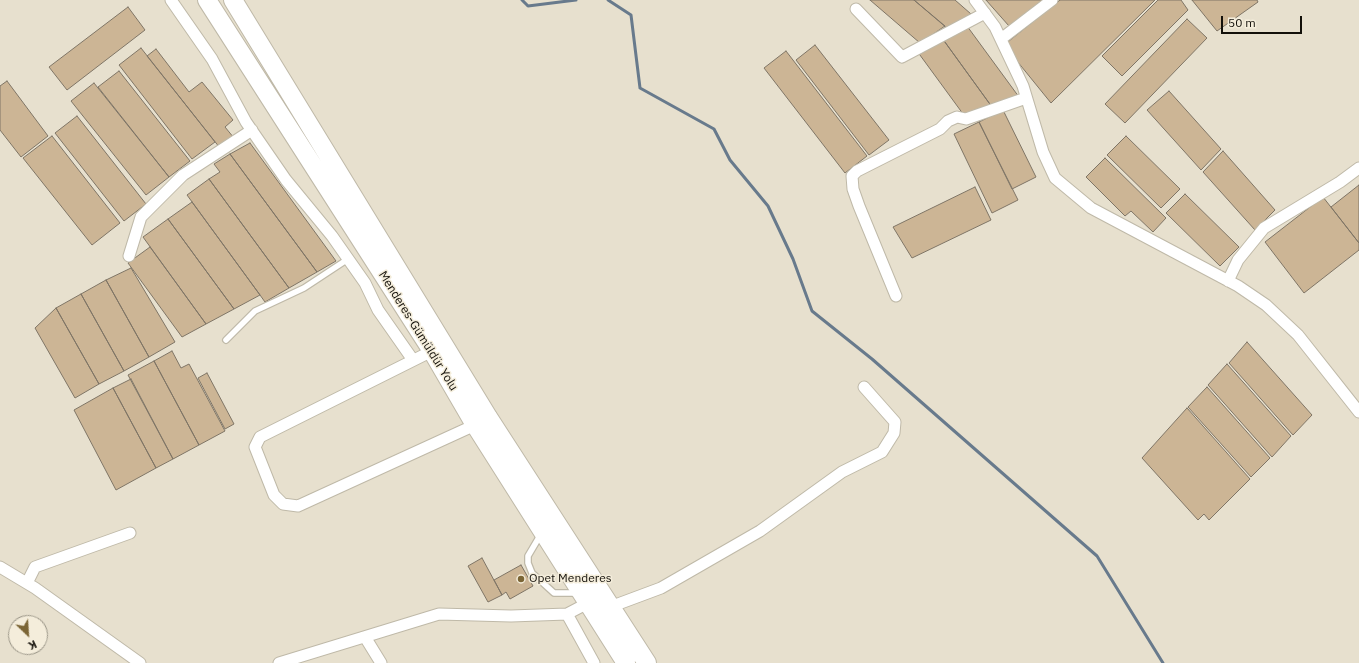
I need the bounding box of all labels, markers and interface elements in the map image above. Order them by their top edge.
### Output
scale bar [1223,8,1304,34]
text: 50 m [1228,15,1256,30]
street label: Menderes-Gümüldür Yolu [375,269,461,393]
place label: Opet Menderes [529,572,612,586]
marker: Opet Menderes [516,574,526,584]
north arrow [8,615,48,655]
text: K [26,637,39,653]

